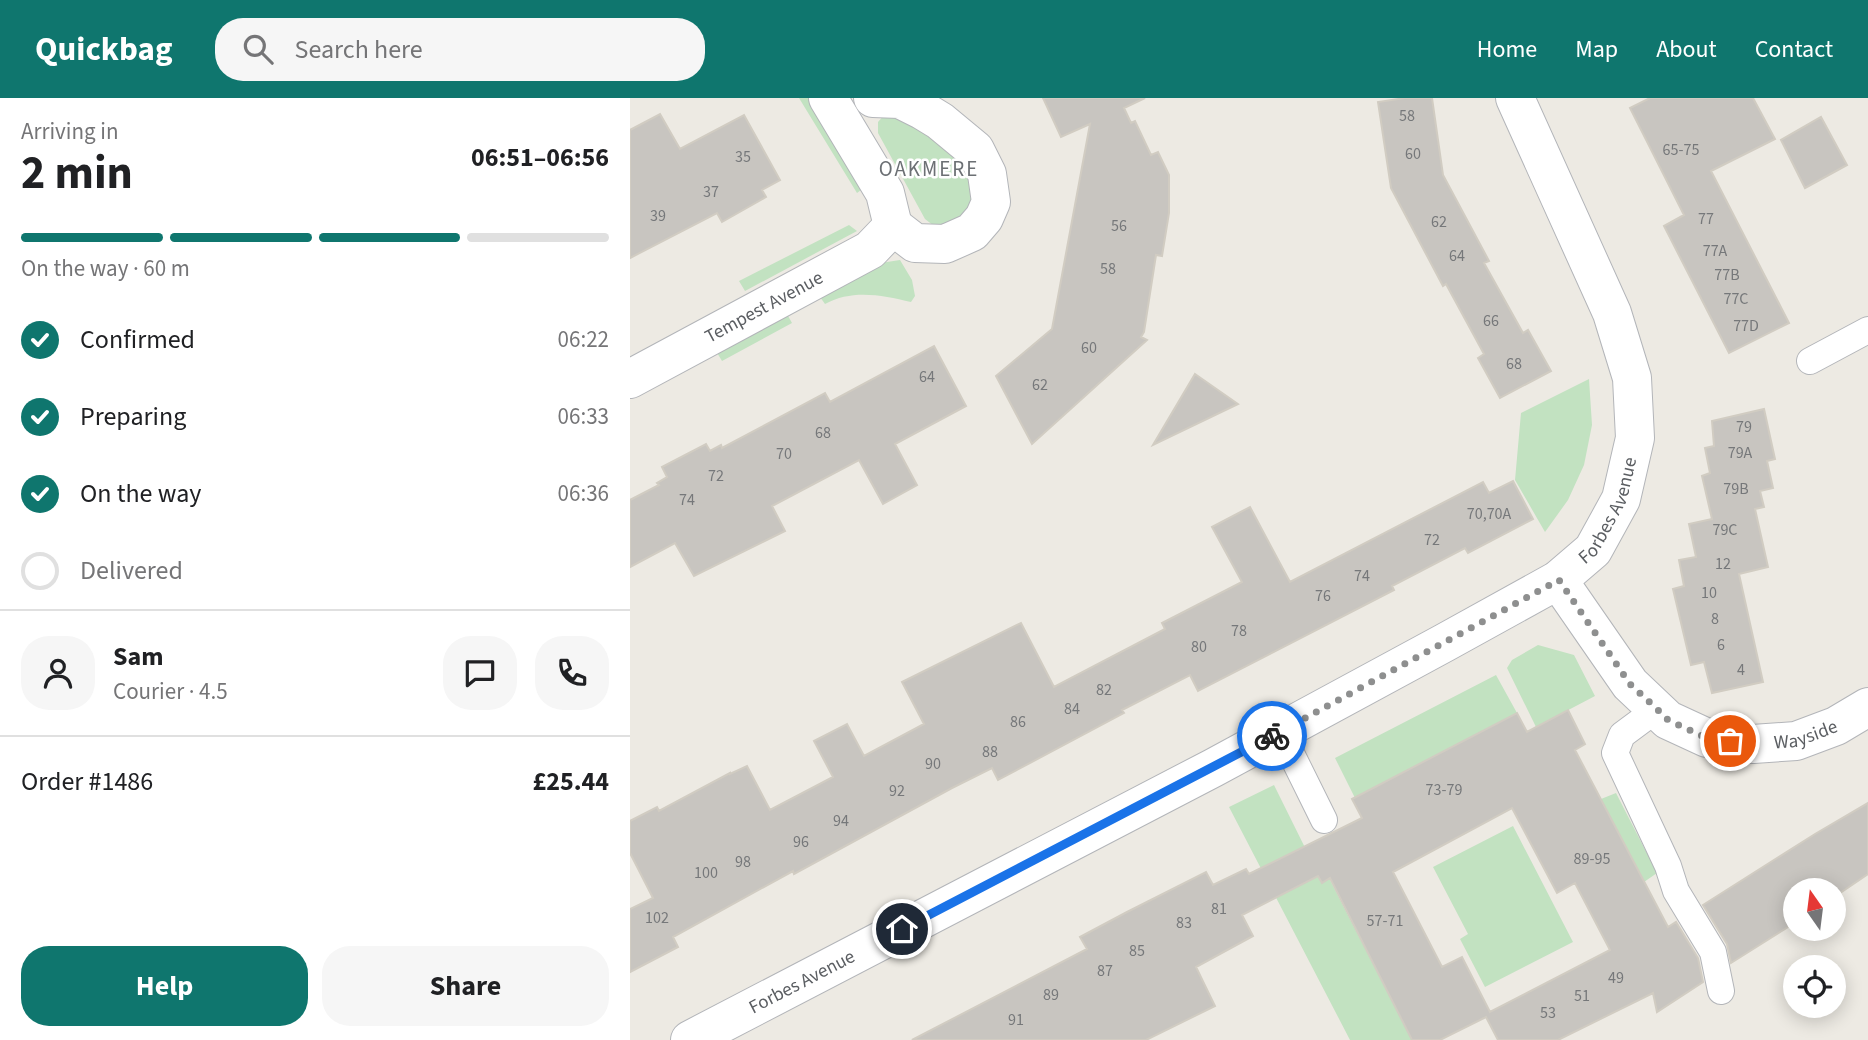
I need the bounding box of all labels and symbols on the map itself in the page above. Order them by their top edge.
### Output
house number: 58 [1399,105,1415,127]
house number: 65-75 [1663,139,1699,161]
house number: 60 [1405,143,1421,165]
house number: 35 [735,146,751,168]
district label: OAKMERE [879,154,979,184]
house number: 37 [703,181,719,203]
house number: 39 [650,205,666,227]
house number: 77 [1698,208,1714,230]
house number: 62 [1431,211,1447,233]
house number: 56 [1111,215,1127,237]
house number: 77A [1703,240,1728,262]
house number: 64 [1449,245,1465,267]
house number: 58 [1100,258,1116,280]
street label: Tempest Avenue [700,264,828,350]
house number: 77B [1714,264,1740,286]
house number: 77C [1723,288,1749,310]
house number: 66 [1483,310,1499,332]
house number: 77D [1733,315,1759,337]
house number: 60 [1081,337,1097,359]
house number: 68 [1506,353,1522,375]
house number: 64 [919,366,935,388]
house number: 62 [1032,374,1048,396]
house number: 79 [1736,416,1752,438]
house number: 68 [815,422,831,444]
house number: 79A [1728,442,1753,464]
house number: 70 [776,443,792,465]
street label: Forbes Avenue [1572,455,1644,570]
house number: 72 [708,465,724,487]
house number: 79B [1723,478,1749,500]
house number: 74 [679,489,695,511]
house number: 70,70A [1467,503,1512,525]
house number: 79C [1712,519,1738,541]
house number: 72 [1424,529,1440,551]
house number: 12 [1715,553,1731,575]
house number: 74 [1354,565,1370,587]
house number: 10 [1701,582,1717,604]
house number: 76 [1315,585,1331,607]
house number: 8 [1711,608,1719,630]
house number: 78 [1231,620,1247,642]
house number: 6 [1717,634,1725,656]
house number: 80 [1191,636,1207,658]
house number: 4 [1737,659,1745,681]
house number: 82 [1096,679,1112,701]
house number: 84 [1064,698,1080,720]
courier [1237,701,1307,771]
house number: 86 [1010,711,1026,733]
pin [1700,711,1760,771]
street label: Wayside [1773,713,1842,756]
house number: 88 [982,741,998,763]
house number: 90 [925,753,941,775]
house number: 73-79 [1426,779,1462,801]
house number: 92 [889,780,905,802]
house number: 94 [833,810,849,832]
house number: 96 [793,831,809,853]
house number: 89-95 [1574,848,1610,870]
house number: 98 [735,851,751,873]
house number: 100 [694,862,718,884]
north arrow [1783,878,1846,942]
house number: 81 [1211,898,1227,920]
pin [872,899,932,959]
house number: 102 [645,907,669,929]
house number: 57-71 [1367,910,1403,932]
house number: 83 [1176,912,1192,934]
house number: 85 [1129,940,1145,962]
street label: Forbes Avenue [744,943,860,1021]
house number: 87 [1097,960,1113,982]
house number: 49 [1608,967,1624,989]
house number: 89 [1043,984,1059,1006]
house number: 51 [1574,985,1590,1007]
house number: 53 [1540,1002,1556,1024]
house number: 91 [1008,1009,1024,1031]

